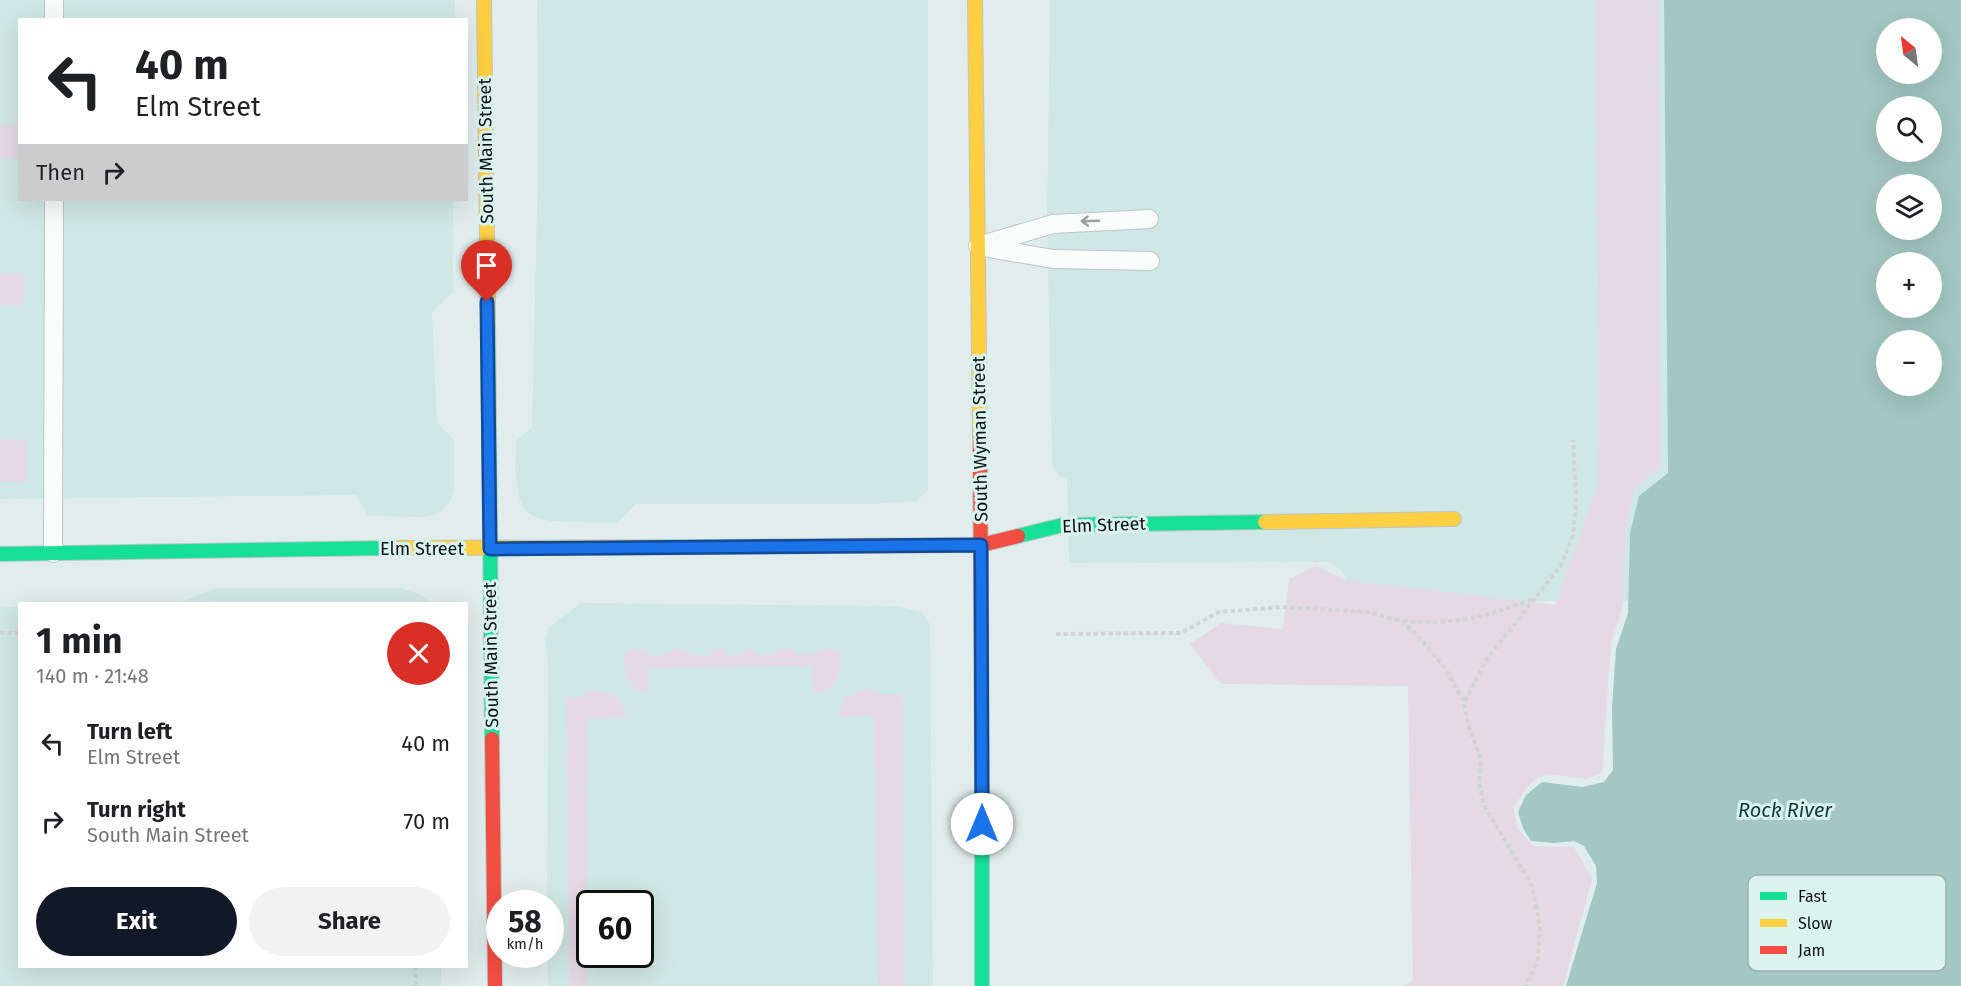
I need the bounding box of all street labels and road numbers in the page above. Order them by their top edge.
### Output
street label: South Main Street [474,78,498,224]
street label: South Wyman Street [968,355,992,522]
street label: Elm Street [1062,513,1147,537]
street label: Elm Street [380,538,464,560]
street label: South Main Street [479,582,503,728]

